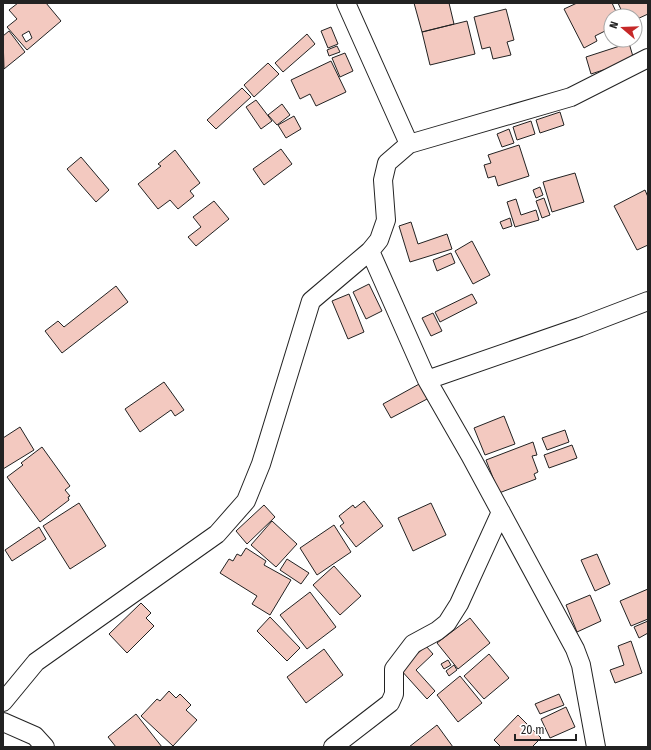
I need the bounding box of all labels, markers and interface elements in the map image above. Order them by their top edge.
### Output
north arrow [603,8,643,48]
text: N [607,20,621,30]
scale bar [515,716,576,742]
text: 20 m [521,723,545,737]

